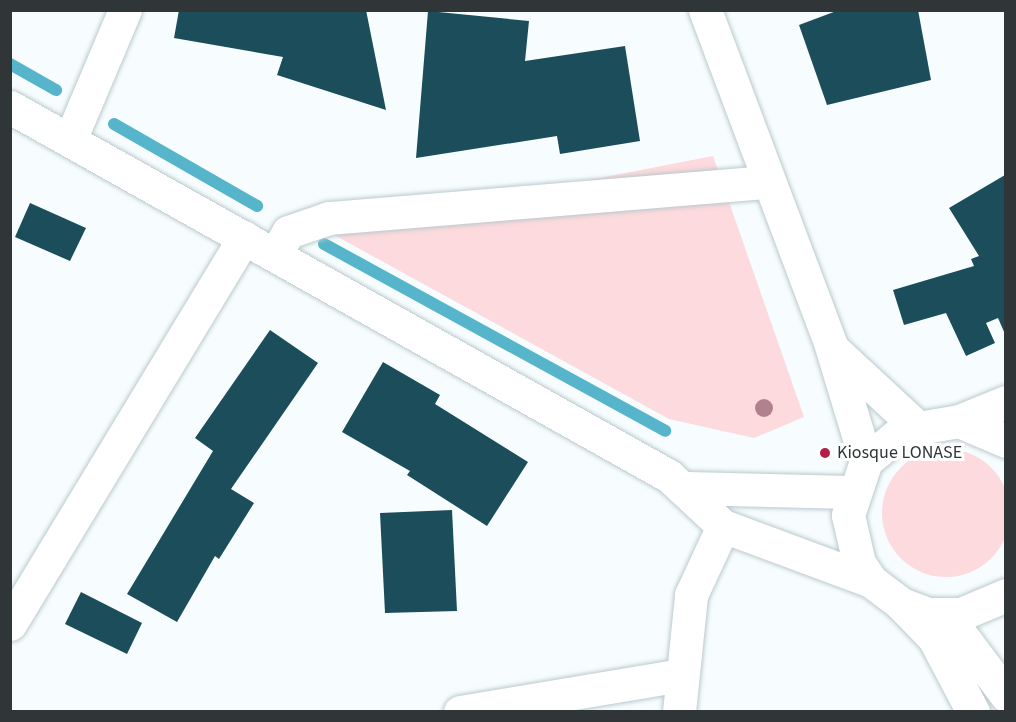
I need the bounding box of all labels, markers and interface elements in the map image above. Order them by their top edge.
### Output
place label: Kiosque LONASE [837,442,962,464]
marker: Kiosque LONASE [818,446,832,460]

